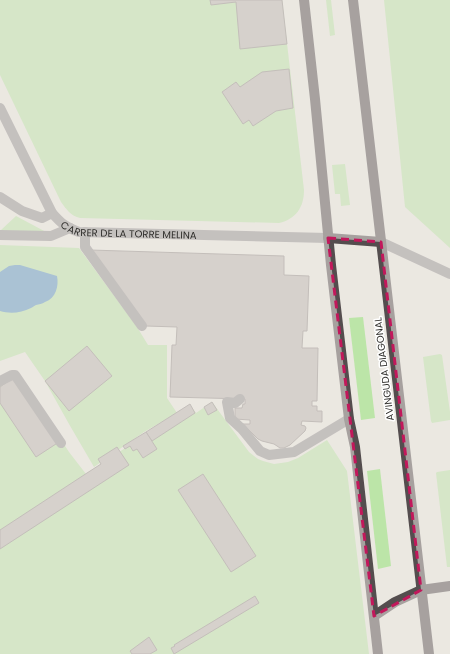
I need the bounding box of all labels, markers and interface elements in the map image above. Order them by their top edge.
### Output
street label: CARRER DE LA TORRE MELINA [58,217,197,242]
street label: AVINGUDA DIAGONAL [370,316,398,422]

